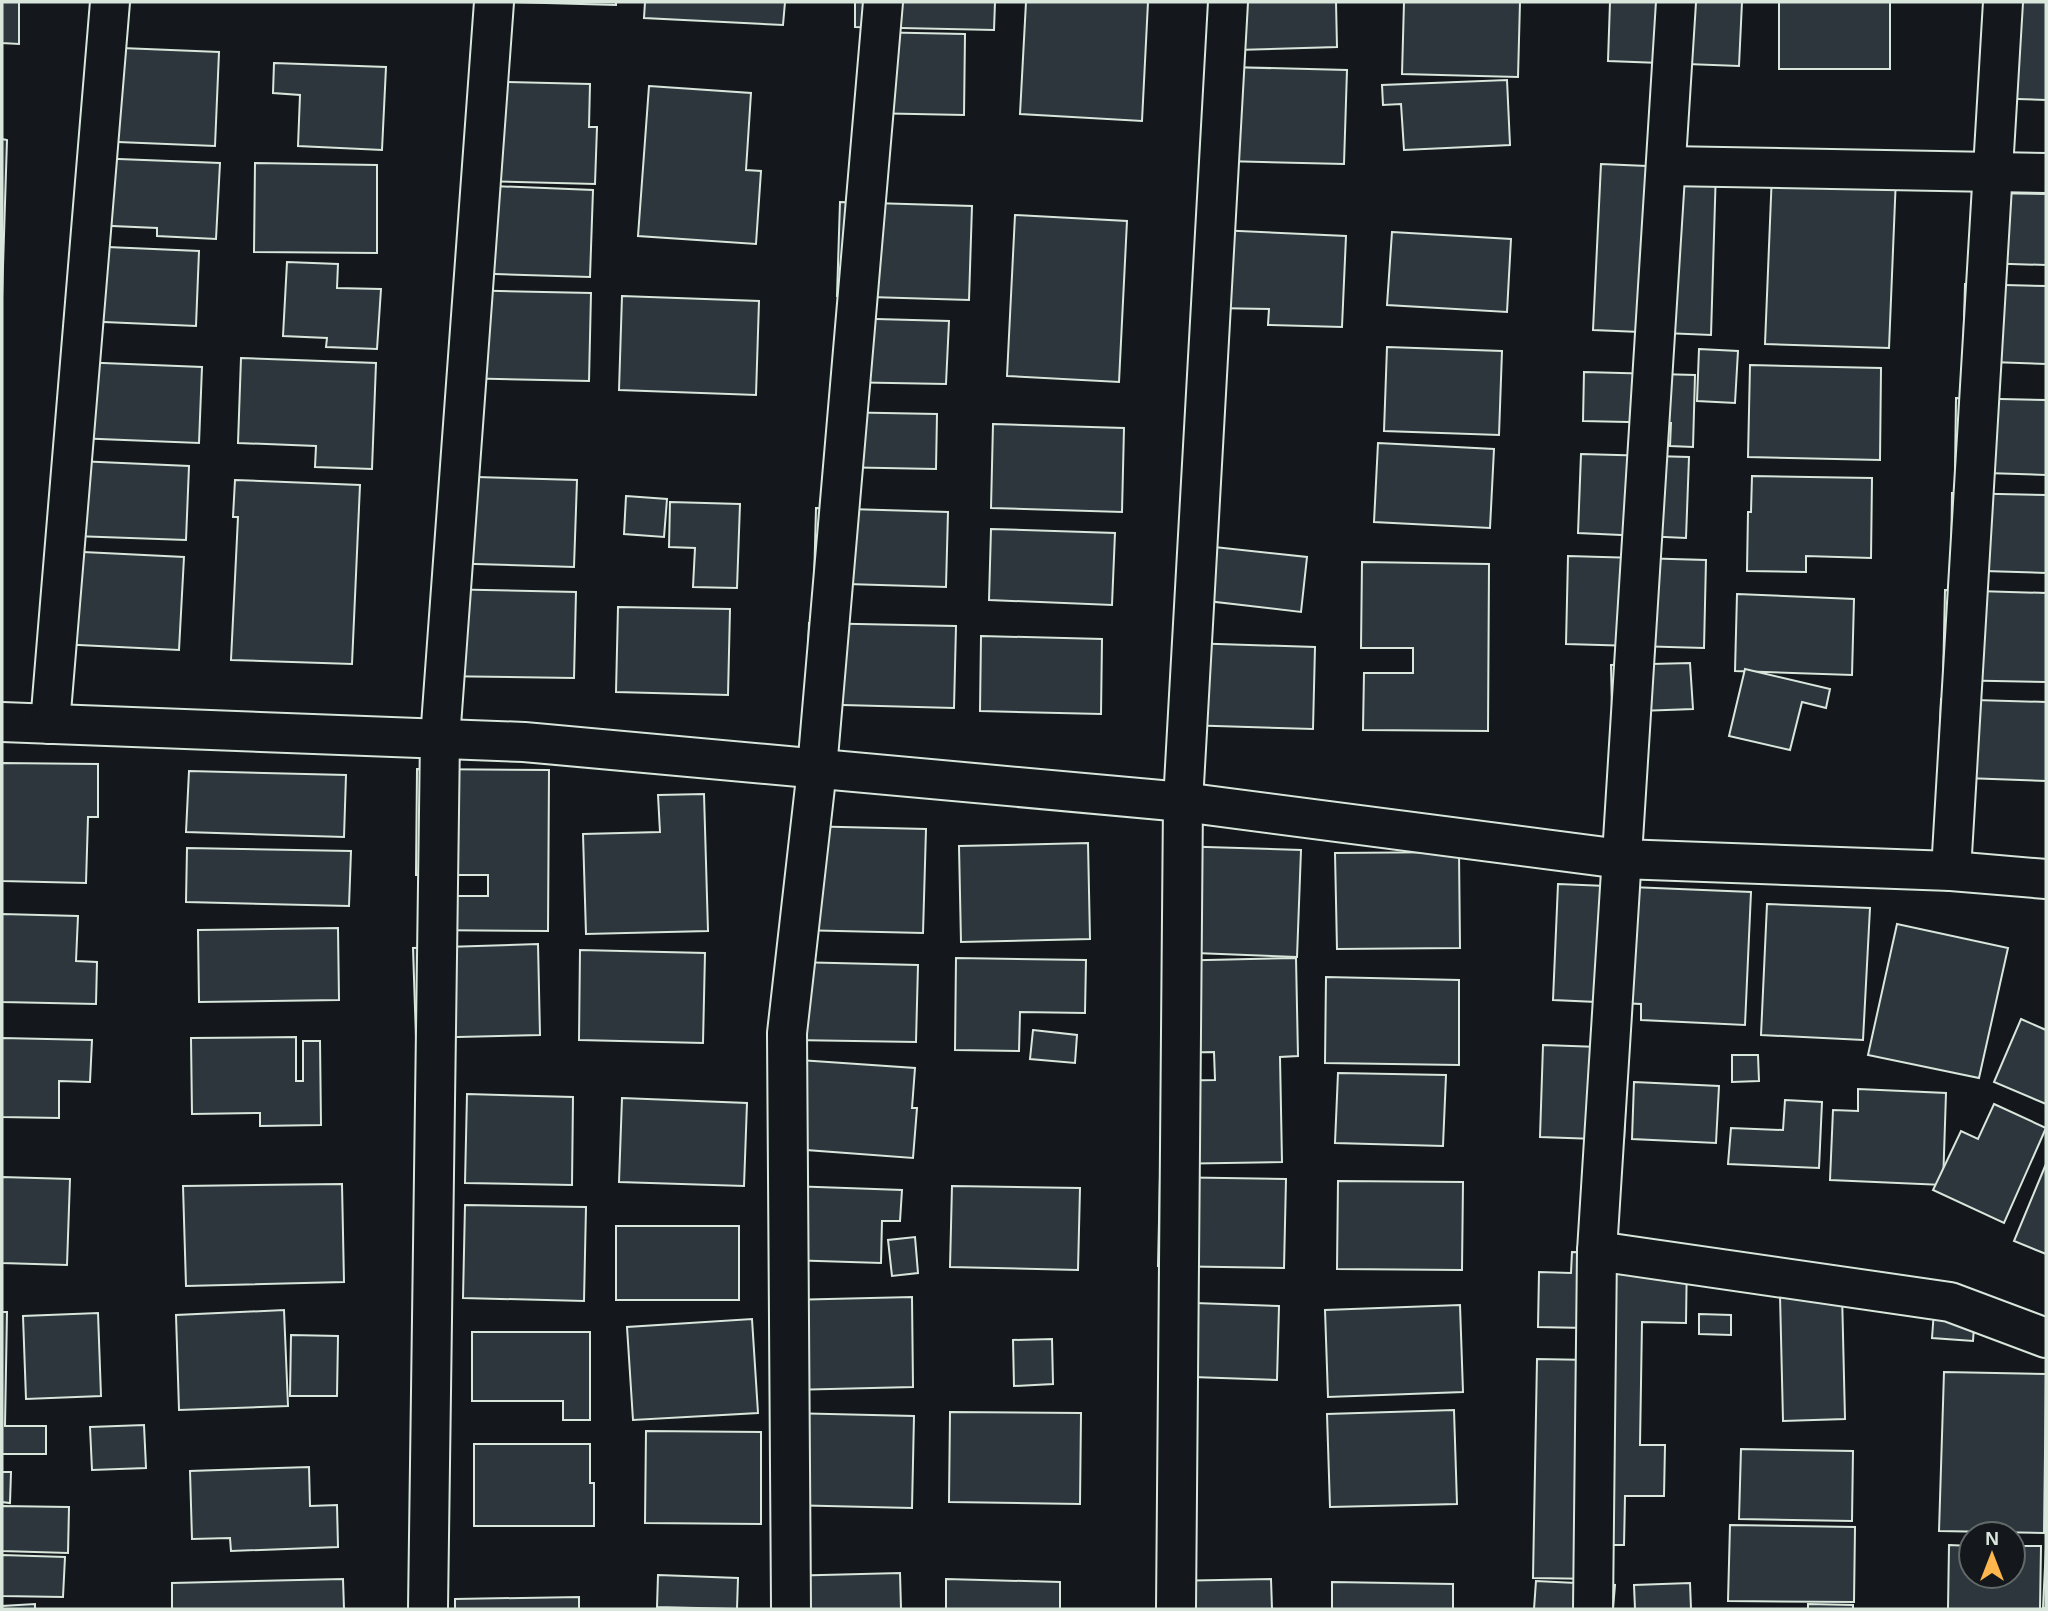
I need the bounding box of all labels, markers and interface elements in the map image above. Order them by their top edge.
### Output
north arrow [1957,1520,2027,1590]
text: N [1985,1528,1999,1549]

